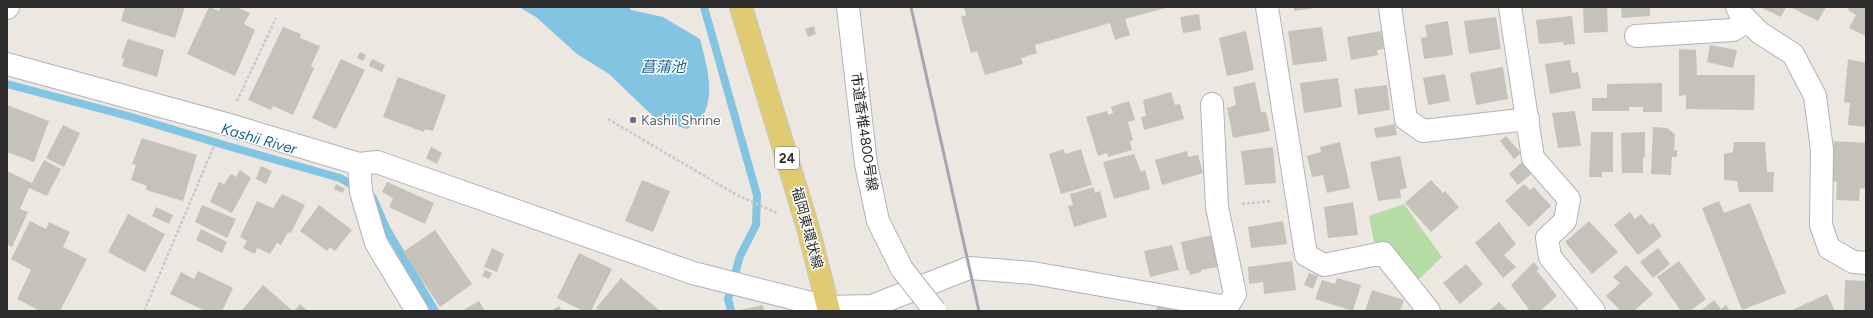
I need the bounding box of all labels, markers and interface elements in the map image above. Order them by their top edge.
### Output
water label: 菖蒲池 [640,58,687,76]
street label: 市道香椎4800号線 [847,72,881,192]
place label: Kashii Shrine [641,112,721,129]
marker: Kashii Shrine [628,115,638,125]
water label: Kashii River [219,120,300,159]
road number: 24 [775,147,799,169]
street label: 福岡東環状線 [788,185,826,271]

